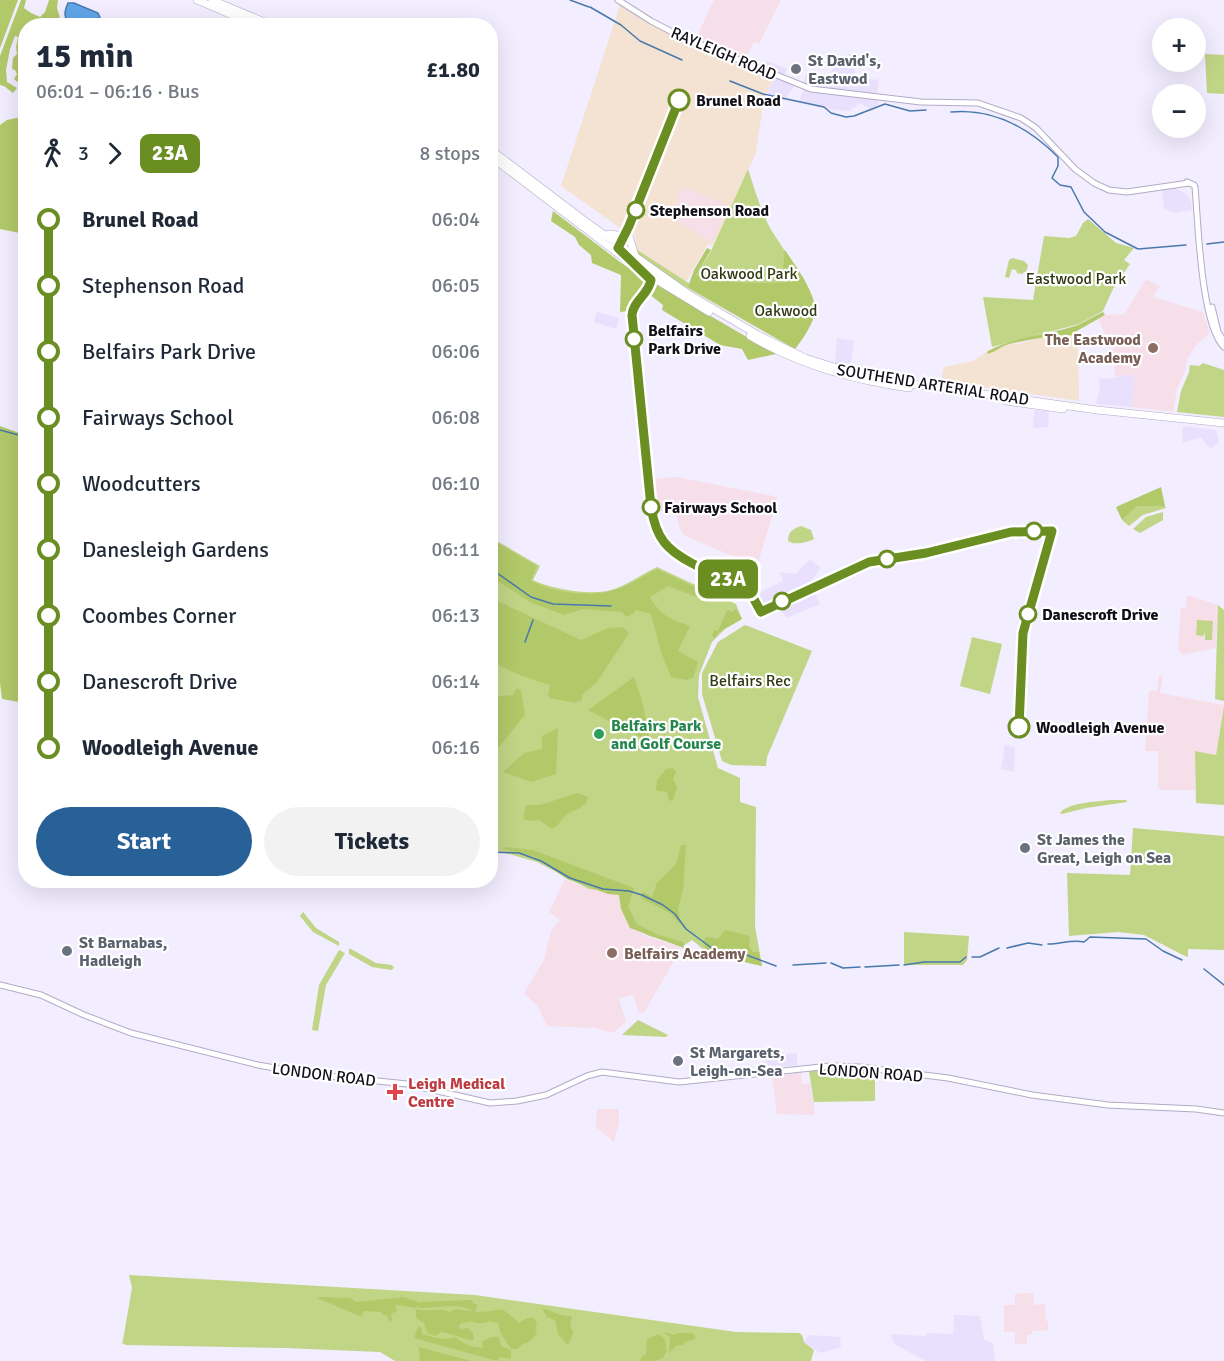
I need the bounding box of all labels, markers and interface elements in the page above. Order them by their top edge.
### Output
map controls [1152,18,1206,138]
button: + [1152,18,1206,72]
street label: RAYLEIGH ROAD [668,23,780,85]
text: 15 min [36,36,133,77]
place label: St David's, Eastwod [808,51,881,89]
text: £1.80 [426,56,480,83]
marker: St David's, Eastwod [789,62,803,76]
text: 06:01 – 06:16 · Bus [36,79,199,104]
button: − [1152,84,1206,138]
marker: Brunel Road [668,89,690,111]
place label: Brunel Road [696,91,781,111]
icon: walk [36,137,69,170]
icon: forward [98,137,131,170]
text: 23A [152,140,188,166]
text: 3 [78,141,89,166]
text: 8 stops [419,141,480,166]
marker: Stephenson Road [627,201,645,219]
place label: Stephenson Road [650,201,770,221]
text: Brunel Road [82,206,199,233]
text: 06:04 [431,207,480,232]
park label: Oakwood Park [700,264,798,284]
park label: Eastwood Park [1026,269,1126,289]
text: Stephenson Road [82,272,244,299]
text: 06:05 [431,273,480,298]
park label: Oakwood [755,301,817,321]
place label: Belfairs Park Drive [648,321,721,359]
marker: Belfairs Park Drive [625,330,643,348]
place label: The Eastwood Academy [1045,330,1141,368]
text: Belfairs Park Drive [82,338,256,365]
text: 06:06 [431,339,480,364]
marker: The Eastwood Academy [1146,341,1160,355]
street label: SOUTHEND ARTERIAL ROAD [835,360,1030,410]
text: Fairways School [82,404,234,431]
text: 06:08 [431,405,480,430]
text: Woodcutters [82,470,201,497]
text: 06:10 [431,471,480,496]
marker: Fairways School [642,498,660,516]
place label: Fairways School [664,498,777,518]
unlabelled marker [1025,522,1043,540]
text: Danesleigh Gardens [82,536,269,563]
text: 06:11 [431,537,480,562]
unlabelled marker [878,550,896,568]
line badge: 23A [694,560,762,598]
text: 23A [710,566,746,592]
unlabelled marker [773,592,791,610]
text: Coombes Corner [82,602,236,629]
text: 06:13 [431,603,480,628]
marker: Danescroft Drive [1019,605,1037,623]
place label: Danescroft Drive [1042,605,1159,625]
text: Danescroft Drive [82,668,238,695]
text: 06:14 [431,669,480,694]
park label: Belfairs Rec [709,671,791,691]
place label: Belfairs Park and Golf Course [611,716,721,754]
marker: Woodleigh Avenue [1008,716,1030,738]
place label: Woodleigh Avenue [1036,718,1164,738]
marker: Belfairs Park and Golf Course [592,727,606,741]
text: Woodleigh Avenue [82,734,258,761]
text: 06:16 [431,735,480,760]
button: Start [36,807,252,876]
button: Tickets [264,807,480,876]
place label: St James the Great, Leigh on Sea [1037,830,1171,868]
marker: St James the Great, Leigh on Sea [1018,841,1032,855]
place label: St Barnabas, Hadleigh [79,933,167,971]
marker: St Barnabas, Hadleigh [60,944,74,958]
place label: Belfairs Academy [624,944,745,964]
marker: Belfairs Academy [605,946,619,960]
place label: St Margarets, Leigh-on-Sea [690,1043,785,1081]
marker: St Margarets, Leigh-on-Sea [671,1054,685,1068]
street label: LONDON ROAD [271,1059,377,1091]
street label: LONDON ROAD [818,1059,924,1087]
place label: Leigh Medical Centre [408,1074,505,1112]
marker: Leigh Medical Centre [386,1083,404,1101]

